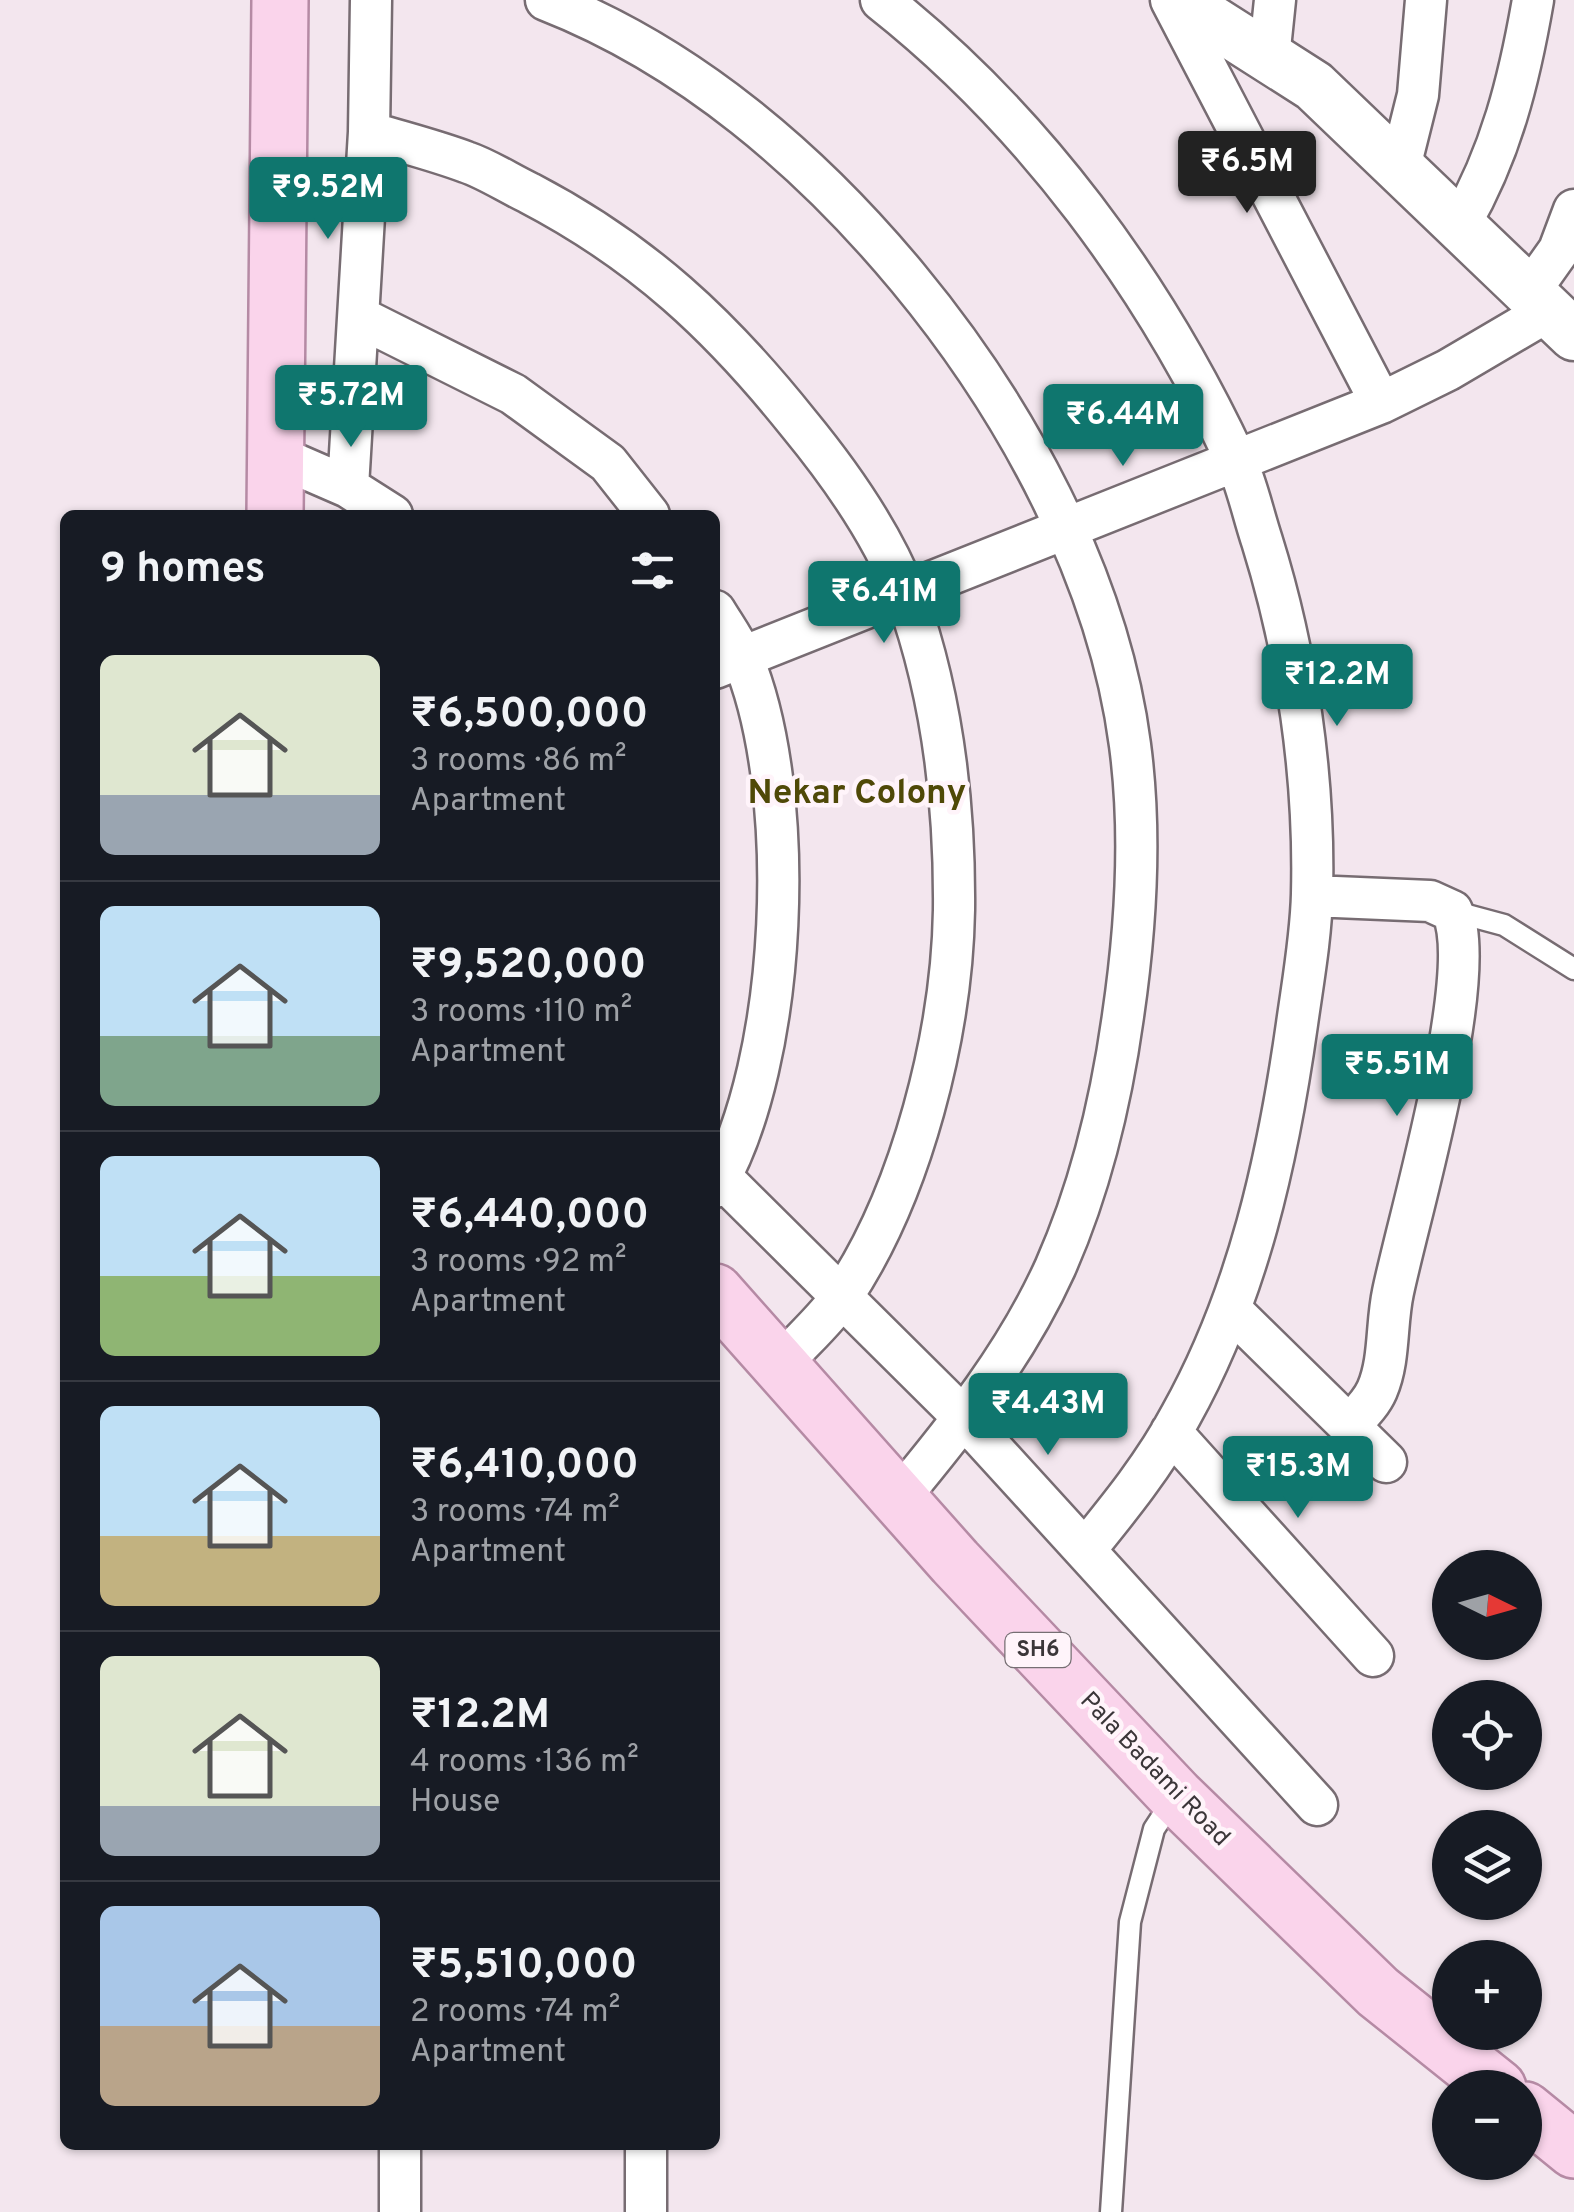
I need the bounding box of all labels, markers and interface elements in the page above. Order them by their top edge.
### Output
pin: ₹6.5M [1177,131,1317,216]
text: ₹6.5M [1200,143,1294,183]
pin: ₹9.52M [247,157,409,242]
text: ₹9.52M [271,169,385,209]
pin: ₹5.72M [270,365,432,450]
text: ₹5.72M [297,377,405,417]
pin: ₹6.44M [1042,384,1204,469]
text: ₹6.44M [1065,396,1181,436]
icon: filters [625,543,680,598]
text: 9 homes [100,544,265,597]
pin: ₹6.41M [803,561,965,646]
text: ₹6.41M [830,573,938,613]
pin: ₹12.2M [1256,644,1418,729]
text: ₹12.2M [1284,656,1390,696]
text: ₹6,500,000 [410,689,648,742]
icon: home [180,695,300,815]
text: 3 rooms · 86 m² [410,742,627,782]
district label: Nekar Colony [748,772,966,816]
text: Apartment [410,782,566,822]
text: ₹9,520,000 [410,940,646,993]
icon: home [180,946,300,1066]
text: 3 rooms · 110 m² [410,993,632,1033]
text: Apartment [410,1033,566,1073]
pin: ₹5.51M [1316,1034,1478,1119]
text: ₹5.51M [1344,1046,1450,1086]
text: ₹6,440,000 [410,1190,649,1243]
icon: home [180,1196,300,1316]
text: 3 rooms · 92 m² [410,1243,627,1283]
text: Apartment [410,1283,566,1323]
pin: ₹4.43M [967,1373,1129,1458]
text: ₹4.43M [991,1385,1105,1425]
pin: ₹15.3M [1217,1436,1379,1521]
text: ₹6,410,000 [410,1440,639,1493]
icon: home [180,1446,300,1566]
text: ₹15.3M [1245,1448,1351,1488]
text: 3 rooms · 74 m² [410,1493,620,1533]
text: Apartment [410,1533,566,1573]
north arrow [1432,1550,1542,1660]
map controls [1432,1550,1542,2180]
road number: SH6 [1006,1633,1070,1667]
button: locate [1432,1680,1542,1790]
street label: Pala Badami Road [1072,1686,1236,1854]
text: ₹12.2M [410,1690,550,1743]
icon: home [180,1696,300,1816]
text: 4 rooms · 136 m² [410,1743,639,1783]
text: House [410,1783,500,1823]
button: layers [1432,1810,1542,1920]
text: ₹5,510,000 [410,1940,637,1993]
button: + [1432,1940,1542,2050]
icon: home [180,1946,300,2066]
text: 2 rooms · 74 m² [410,1993,620,2033]
text: Apartment [410,2033,566,2073]
button: − [1432,2070,1542,2180]

